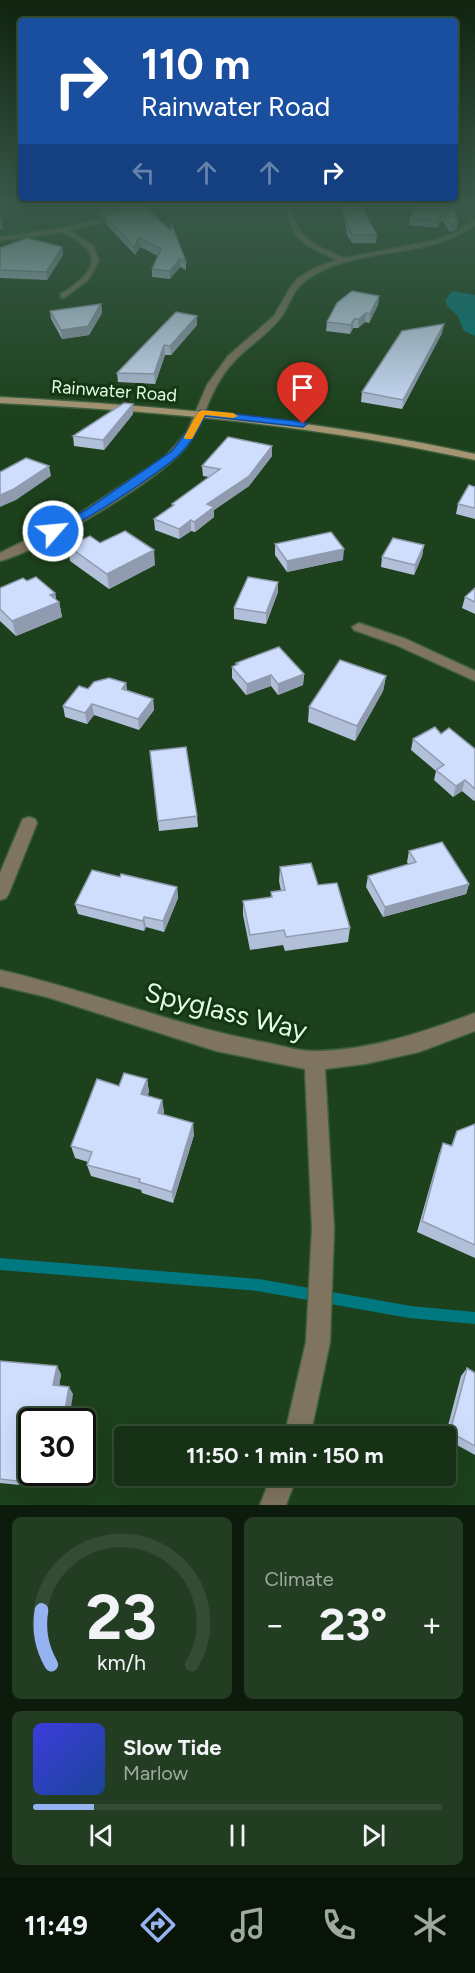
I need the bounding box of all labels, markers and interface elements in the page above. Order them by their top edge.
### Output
text: 110 m [141,39,250,90]
icon: right [42,42,120,120]
text: Rainwater Road [141,90,330,123]
icon: left [127,156,160,189]
icon: ahead [190,156,223,189]
icon: ahead [253,156,286,189]
icon: right [316,156,349,189]
pin [277,362,328,424]
icon: arrive [286,371,319,404]
street label: Rainwater Road [50,376,178,406]
position arrow [21,499,85,563]
street label: Spyglass Way [141,975,311,1047]
speed limit sign: 30 [18,1408,96,1486]
text: 11:50 · 1 min · 150 m [186,1442,384,1469]
text: Climate [265,1567,334,1591]
text: 23 [86,1580,157,1655]
text: 23° [319,1597,387,1651]
text: − [265,1605,285,1644]
text: + [421,1605,442,1644]
text: km/h [97,1650,146,1675]
text: Slow Tide [123,1734,222,1761]
text: Marlow [123,1761,188,1785]
icon: previous [85,1819,118,1852]
icon: pause [221,1819,254,1852]
icon: next [357,1819,390,1852]
icon: directions [137,1904,179,1946]
icon: music [227,1904,269,1946]
icon: phone [318,1904,360,1946]
icon: climate [409,1904,451,1946]
text: 11:49 [24,1909,88,1942]

